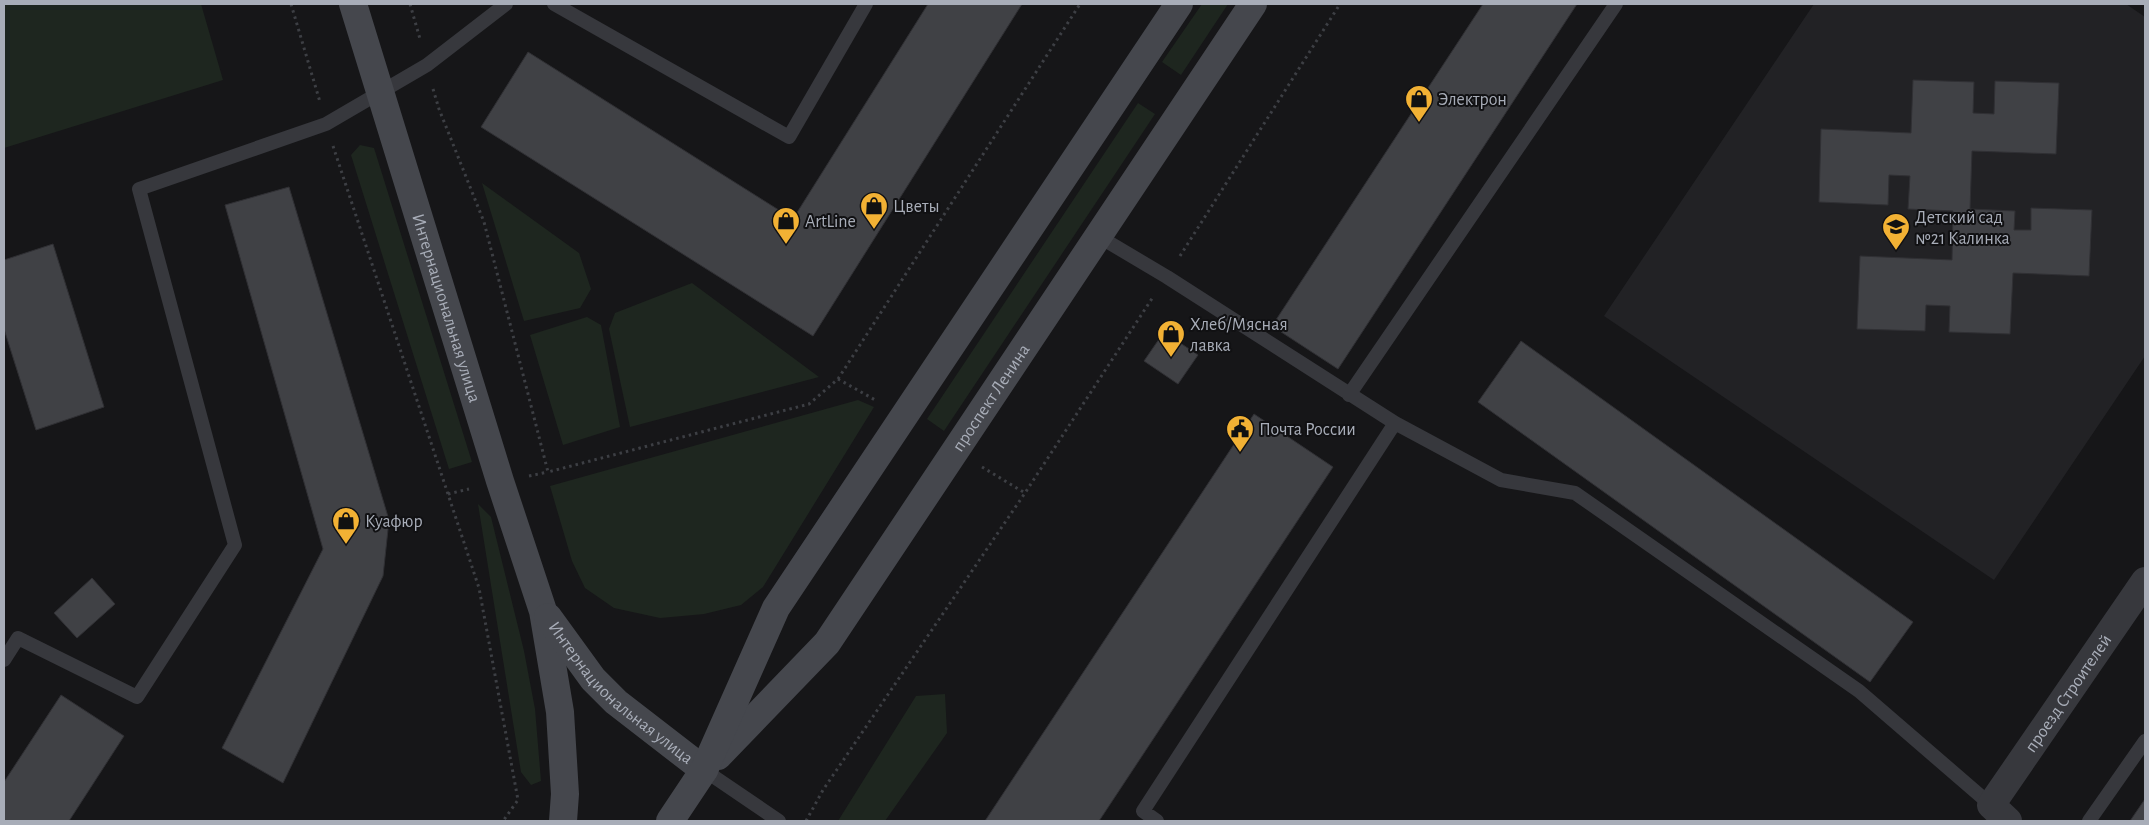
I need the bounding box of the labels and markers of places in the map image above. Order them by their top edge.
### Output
shop icon: Электрон [1404,84,1434,123]
place label: Электрон [1438,91,1507,109]
shop icon: Цветы [859,191,889,230]
place label: Цветы [893,198,940,216]
shop icon: ArtLine [771,206,801,245]
place label: Детский сад №21 Калинка [1915,209,2010,248]
school or university icon: Детский сад №21 Калинка [1881,212,1911,251]
place label: ArtLine [805,213,856,231]
place label: Хлеб/Мясная лавка [1190,315,1288,355]
shop icon: Хлеб/Мясная лавка [1156,319,1186,358]
public building icon: Почта России [1225,414,1255,453]
place label: Почта России [1259,421,1356,439]
shop icon: Куафюр [331,506,361,545]
place label: Куафюр [365,513,423,531]

